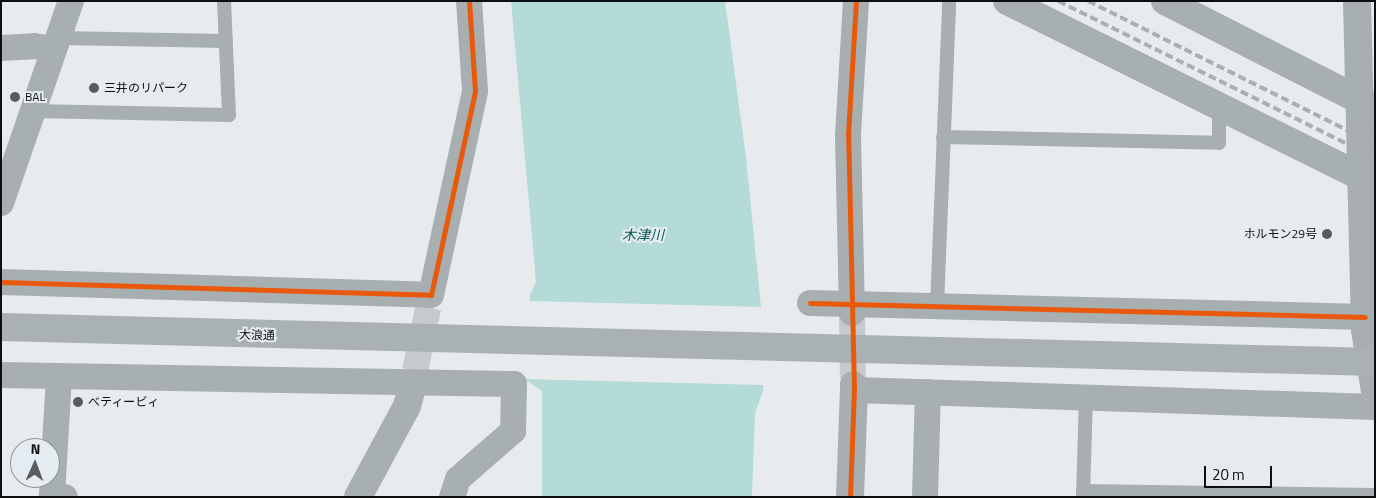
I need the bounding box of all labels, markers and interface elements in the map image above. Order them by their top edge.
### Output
place label: 三井のリパーク [104,81,188,95]
marker: 三井のリパーク [88,82,100,94]
place label: BAL [25,90,45,104]
marker: BAL [9,91,21,103]
water label: 木津川 [622,227,664,243]
place label: ホルモン29号 [1244,227,1317,241]
marker: ホルモン29号 [1321,228,1333,240]
street label: 大浪通 [239,327,275,343]
place label: べティービィ [88,395,160,409]
marker: べティービィ [72,396,84,408]
north arrow [10,438,60,488]
text: N [30,438,41,459]
scale bar [1206,456,1274,488]
text: 20 m [1212,463,1245,486]

